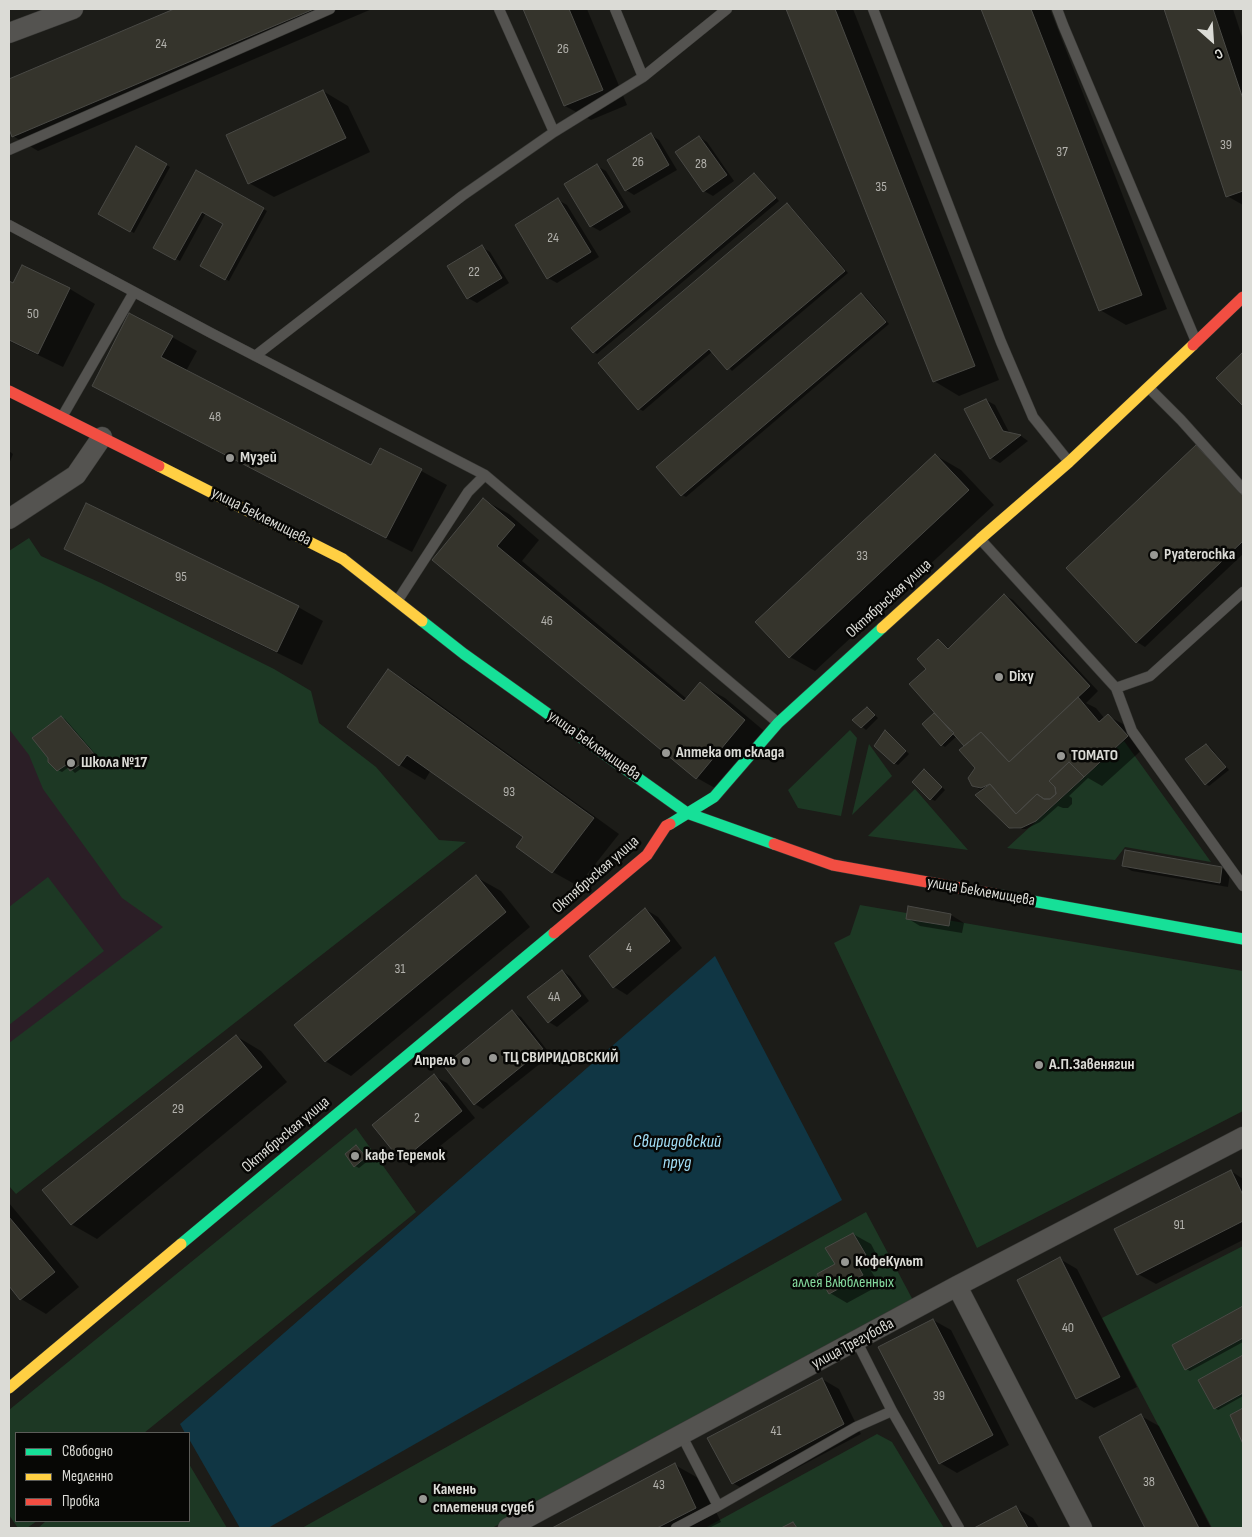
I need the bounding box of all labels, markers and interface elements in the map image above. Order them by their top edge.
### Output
north arrow [1187,15,1237,65]
house number: 24 [155,36,167,52]
house number: 26 [557,41,569,57]
text: С [1212,45,1226,63]
house number: 39 [1220,137,1232,153]
house number: 37 [1056,144,1068,160]
house number: 26 [632,154,644,170]
house number: 28 [695,156,707,172]
house number: 35 [875,179,887,195]
house number: 24 [547,230,559,246]
house number: 22 [468,264,480,280]
house number: 50 [27,306,39,322]
house number: 48 [209,409,221,425]
place label: Музей [240,448,277,468]
marker: Музей [224,452,236,464]
street label: улица Беклемищева [208,484,314,550]
place label: Pyaterochka [1164,545,1235,565]
house number: 33 [856,548,868,564]
marker: Pyaterochka [1148,549,1160,561]
street label: Октябрьская улица [842,556,936,642]
house number: 95 [175,569,187,585]
house number: 46 [541,613,553,629]
place label: Dixy [1009,667,1034,687]
marker: Dixy [993,671,1005,683]
street label: улица Беклемищева [544,707,644,785]
place label: Аптека от склада [676,743,784,763]
place label: ТОМАТО [1071,746,1118,766]
marker: Аптека от склада [660,747,672,759]
marker: ТОМАТО [1055,750,1067,762]
place label: Школа №17 [81,753,147,773]
marker: Школа №17 [65,757,77,769]
house number: 93 [503,784,515,800]
street label: Октябрьская улица [549,832,643,918]
street label: улица Беклемищева [925,873,1037,911]
house number: 4 [626,940,632,956]
house number: 31 [395,961,405,977]
house number: 4А [548,989,560,1005]
place label: ТЦ СВИРИДОВСКИЙ [503,1048,618,1068]
place label: Апрель [414,1051,456,1071]
marker: ТЦ СВИРИДОВСКИЙ [487,1052,499,1064]
marker: Апрель [460,1055,472,1067]
place label: А.П.Завенягин [1049,1055,1135,1075]
marker: А.П.Завенягин [1033,1059,1045,1071]
street label: Октябрьская улица [238,1093,334,1177]
house number: 29 [172,1101,184,1117]
house number: 2 [414,1110,420,1126]
water label: Свиридовский пруд [633,1131,721,1174]
place label: кафе Теремок [365,1146,445,1166]
marker: кафе Теремок [349,1150,361,1162]
house number: 91 [1173,1217,1185,1233]
place label: КофеКульт [855,1252,923,1272]
marker: КофеКульт [839,1256,851,1268]
park label: аллея Влюбленных [792,1273,894,1293]
street label: улица Трегубова [809,1314,897,1374]
house number: 40 [1062,1320,1074,1336]
house number: 39 [933,1388,945,1404]
house number: 41 [771,1423,781,1439]
legend [15,1432,190,1522]
text: Свободно [62,1442,113,1461]
text: Медленно [62,1467,113,1486]
house number: 38 [1143,1474,1155,1490]
house number: 43 [653,1477,665,1493]
place label: Камень сплетения судеб [433,1480,534,1518]
text: Пробка [62,1492,100,1511]
marker: Камень сплетения судеб [417,1493,429,1505]

